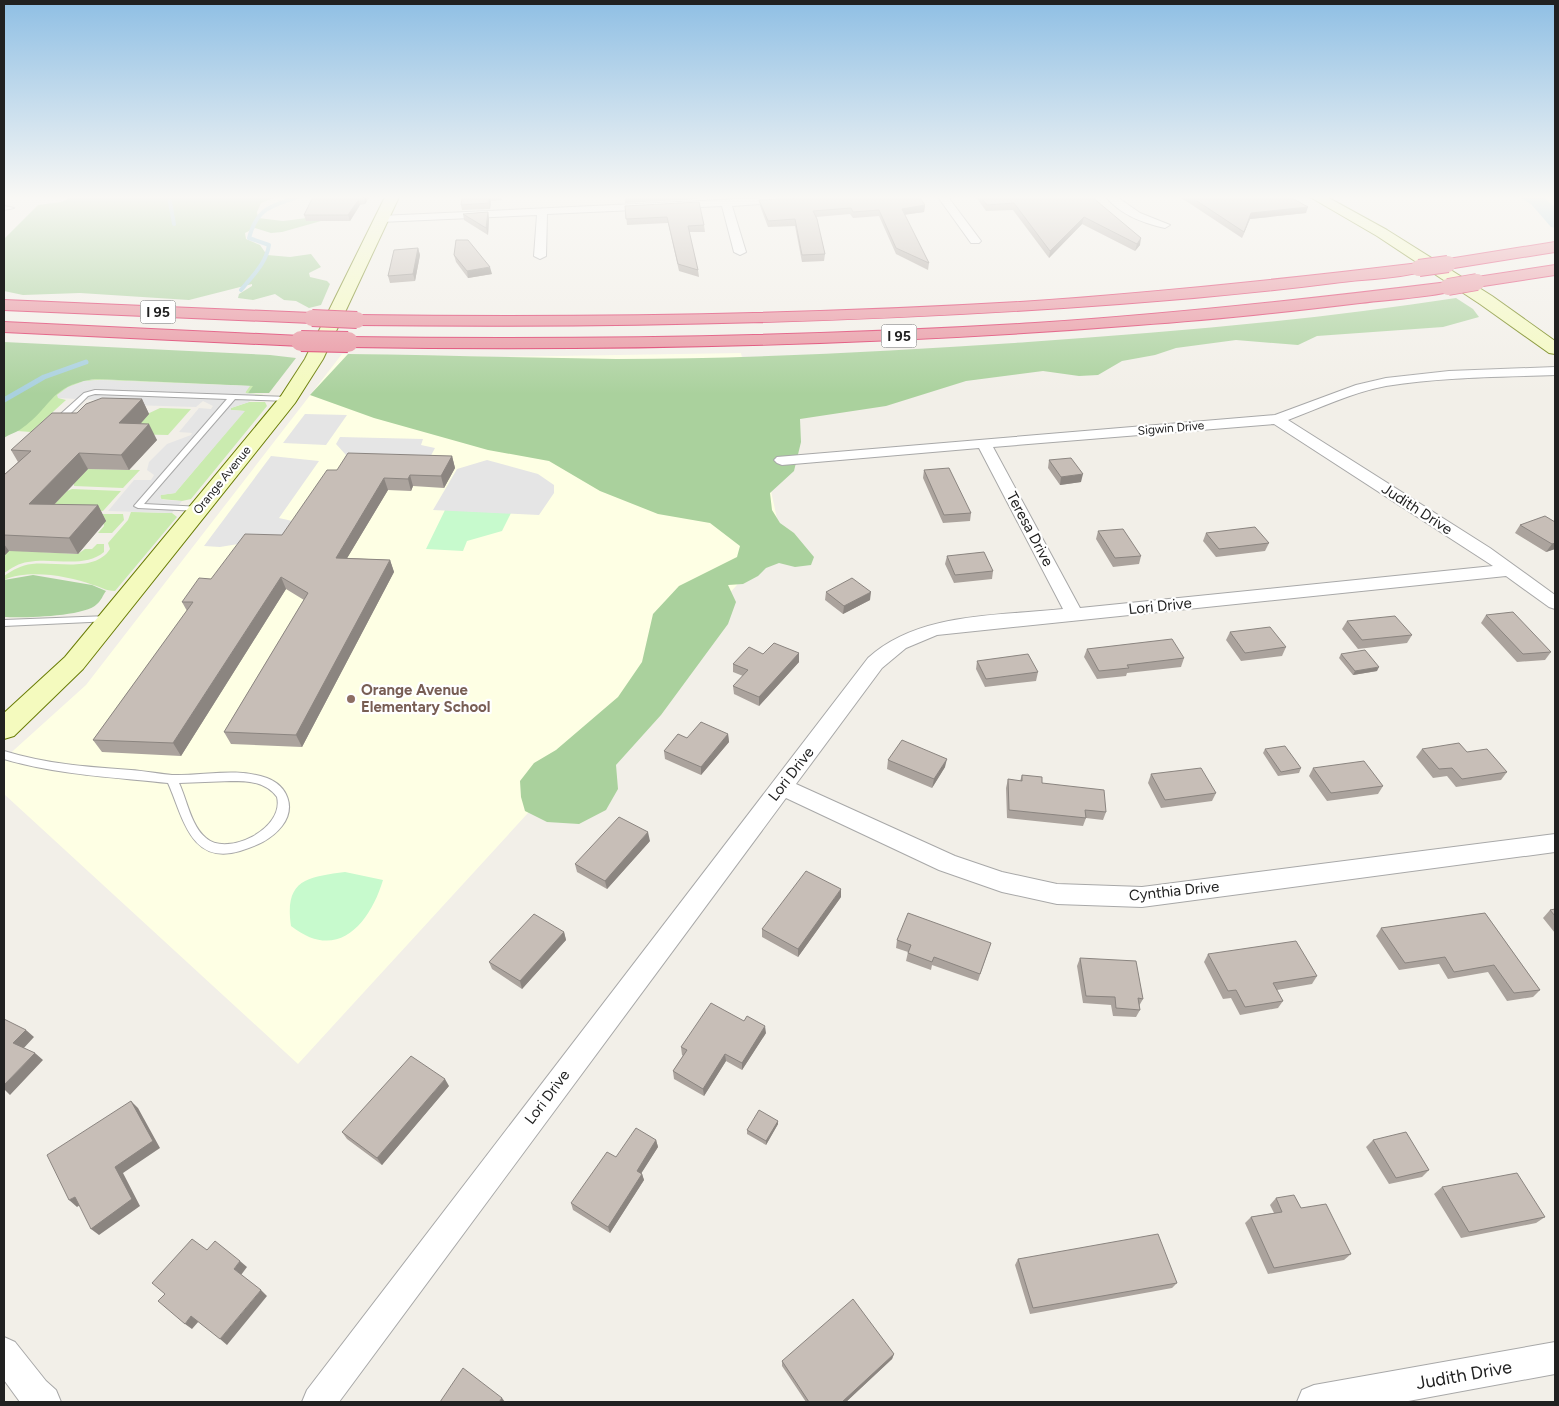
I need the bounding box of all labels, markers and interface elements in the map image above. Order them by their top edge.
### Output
road number: I 95 [140,300,176,324]
road number: I 95 [882,324,916,348]
street label: Sigwin Drive [1137,418,1205,438]
street label: Orange Avenue [190,443,254,517]
street label: Judith Drive [1378,479,1456,539]
street label: Teresa Drive [1003,489,1057,569]
street label: Lori Drive [1128,594,1192,618]
place label: Orange Avenue Elementary School [361,681,491,716]
marker: Orange Avenue Elementary School [345,693,357,705]
street label: Lori Drive [764,743,818,805]
street label: Cynthia Drive [1128,877,1220,905]
street label: Lori Drive [521,1066,573,1128]
street label: Judith Drive [1414,1356,1514,1394]

